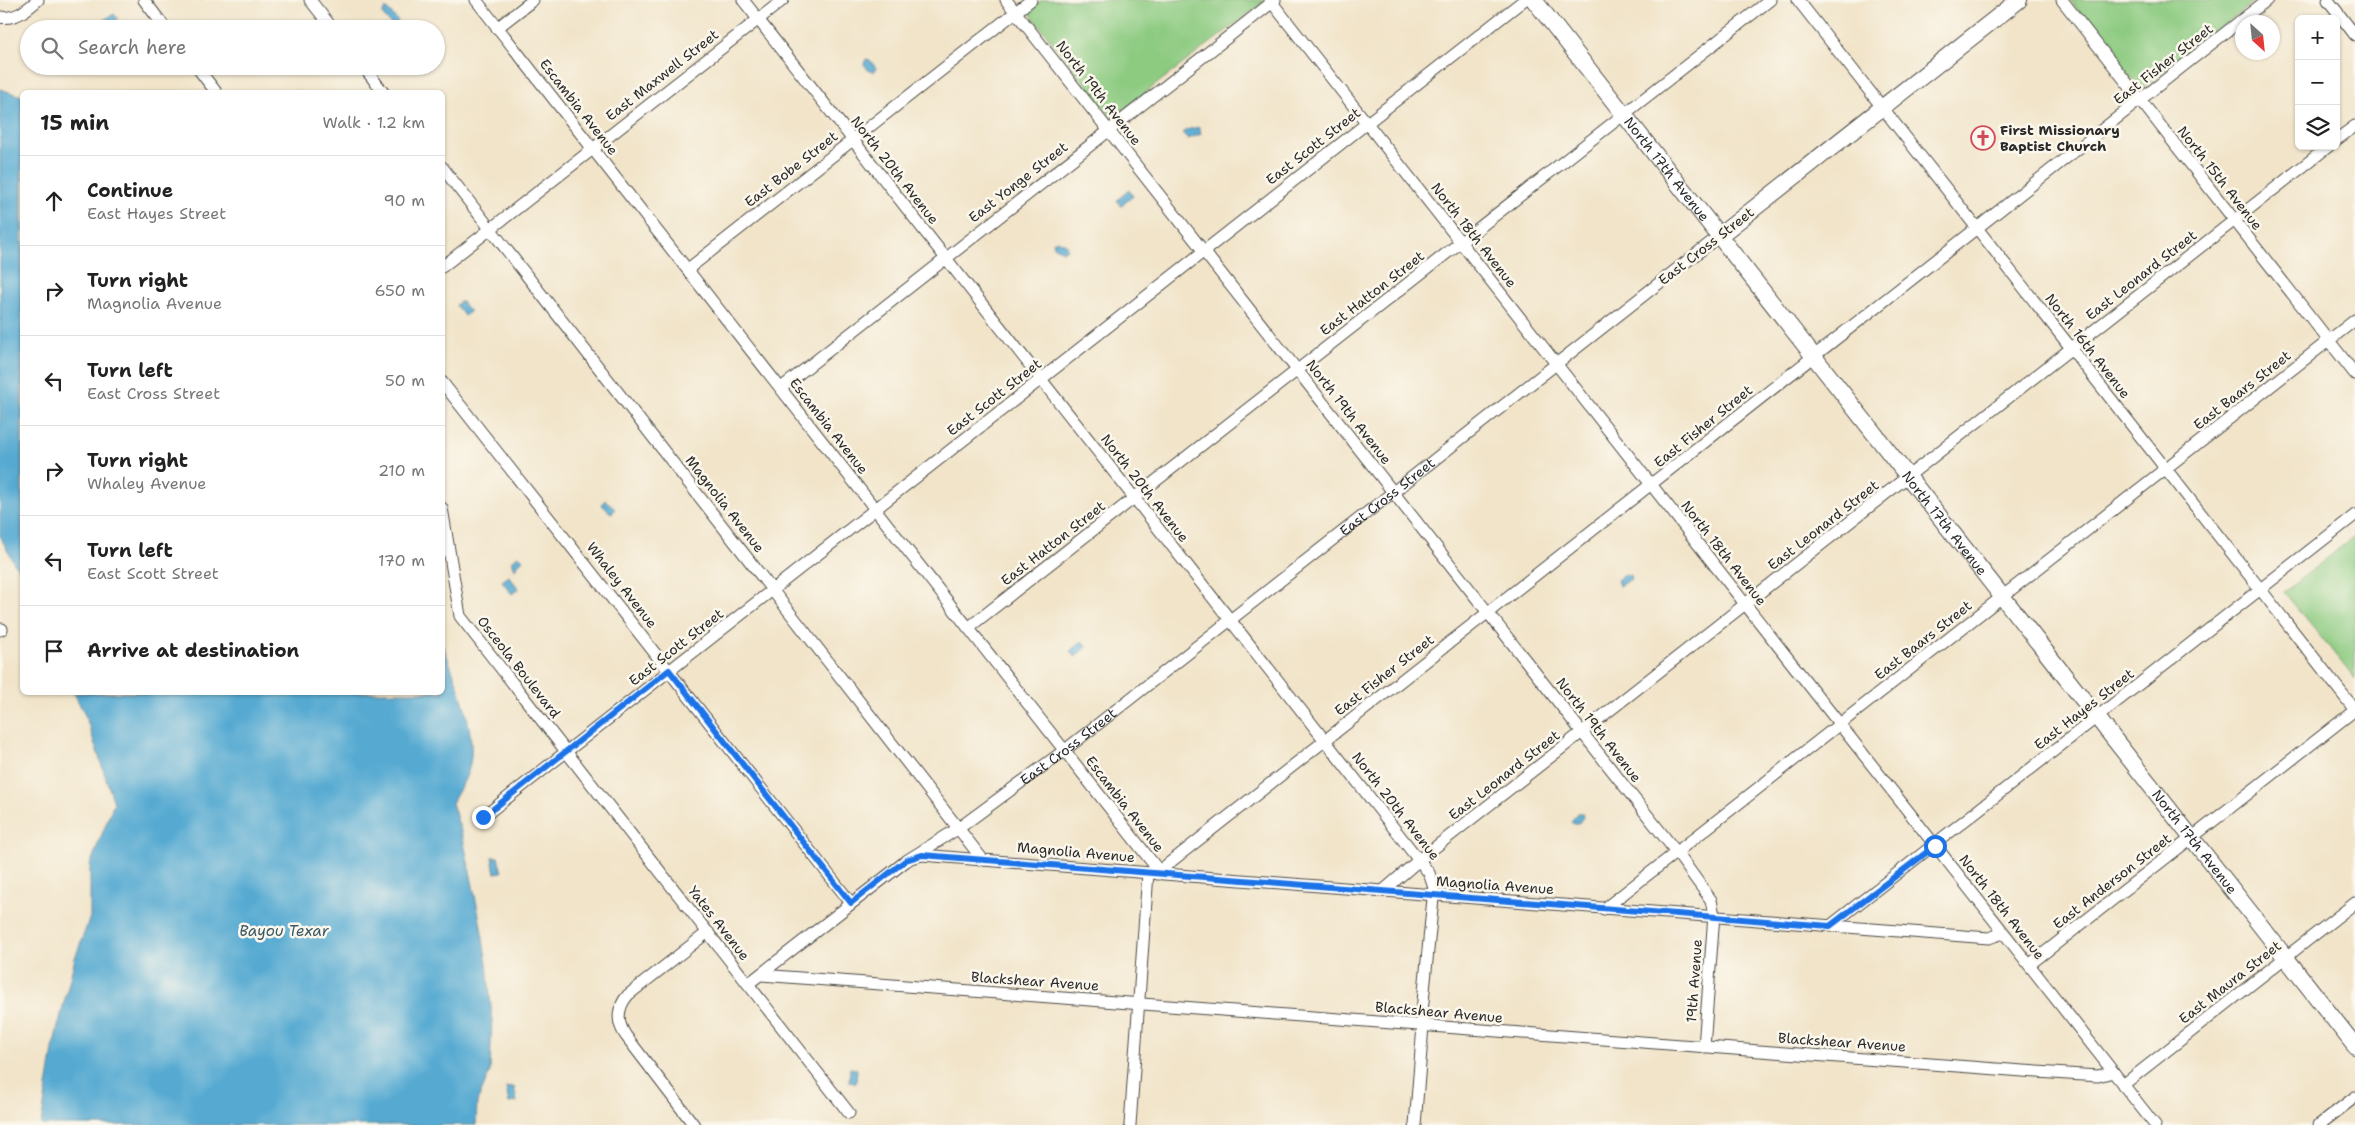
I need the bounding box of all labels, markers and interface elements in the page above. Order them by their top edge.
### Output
north arrow [2235,15,2280,60]
map controls [2295,15,2340,150]
button: + [2295,15,2340,60]
street label: East Fisher Street [2110,19,2216,109]
search box [20,20,445,75]
street label: East Maxwell Street [602,25,722,125]
icon: search [38,34,66,62]
text: Search here [78,35,187,60]
street label: North 19th Avenue [1052,37,1146,149]
street label: Escambia Avenue [536,55,622,159]
button: − [2295,60,2340,105]
street label: East Scott Street [1262,103,1364,189]
button: layers [2295,105,2340,150]
text: 15 min [40,109,109,137]
text: Walk · 1.2 km [323,112,425,133]
street label: North 20th Avenue [847,112,943,228]
street label: North 17th Avenue [1620,113,1713,225]
place label: First Missionary Baptist Church [2000,121,2120,155]
street label: North 15th Avenue [2174,122,2266,234]
church icon: First Missionary Baptist Church [1970,125,1996,151]
street label: East Bobe Street [741,127,841,211]
street label: East Yonge Street [965,138,1071,226]
text: Continue [87,178,173,203]
street label: North 18th Avenue [1427,179,1521,291]
icon: ahead [40,187,68,215]
text: 90 m [384,190,425,211]
text: East Hayes Street [87,203,226,224]
street label: East Cross Street [1655,203,1757,289]
street label: East Leonard Street [2082,226,2200,324]
street label: East Hatton Street [1316,247,1428,339]
text: Turn right [87,268,188,293]
icon: right [40,277,68,305]
text: 650 m [374,280,425,301]
street label: North 16th Avenue [2041,290,2135,402]
text: Magnolia Avenue [87,293,222,314]
street label: East Baars Street [2190,346,2294,434]
street label: East Scott Street [943,354,1045,440]
street label: North 19th Avenue [1302,356,1396,468]
text: Turn left [87,358,173,383]
icon: left [40,367,68,395]
text: 50 m [385,370,425,391]
street label: Escambia Avenue [786,374,872,478]
street label: East Fisher Street [1650,381,1756,471]
text: East Cross Street [87,383,220,404]
street label: North 20th Avenue [1097,430,1193,546]
text: Turn right [87,448,188,473]
street label: Magnolia Avenue [682,452,769,556]
street label: East Cross Street [1336,454,1439,540]
icon: right [40,457,68,485]
text: 210 m [378,460,425,481]
street label: North 17th Avenue [1898,467,1991,579]
text: Whaley Avenue [87,473,206,494]
street label: East Leonard Street [1764,476,1882,574]
street label: East Hatton Street [997,497,1109,589]
street label: North 18th Avenue [1677,497,1771,609]
text: Turn left [87,538,173,563]
street label: Whaley Avenue [583,538,661,632]
icon: left [40,547,68,575]
text: 170 m [378,550,425,571]
text: East Scott Street [87,563,219,584]
street label: East Baars Street [1871,596,1975,684]
street label: East Scott Street [625,604,727,690]
street label: Osceola Boulevard [474,612,565,722]
street label: East Fisher Street [1331,630,1437,720]
icon: arrive [40,637,68,665]
text: Arrive at destination [87,638,299,663]
street label: East Hayes Street [2030,664,2138,754]
street label: North 19th Avenue [1552,674,1646,786]
street label: East Cross Street [1017,704,1120,789]
street label: East Leonard Street [1445,726,1563,824]
street label: North 20th Avenue [1348,748,1444,864]
street label: Escambia Avenue [1082,752,1168,856]
street label: North 17th Avenue [2148,786,2241,898]
route end [472,806,495,829]
street label: East Anderson Street [2049,829,2175,933]
route start [1924,835,1947,858]
street label: Magnolia Avenue [1016,838,1136,866]
street label: North 18th Avenue [1955,851,2049,963]
street label: Magnolia Avenue [1435,872,1555,898]
street label: Yates Avenue [684,882,754,964]
water label: Bayou Texar [239,921,330,941]
street label: East Maura Street [2175,936,2285,1028]
street label: 19th Avenue [1682,939,1706,1023]
street label: Blackshear Avenue [970,968,1100,994]
street label: Blackshear Avenue [1374,997,1504,1027]
street label: Blackshear Avenue [1777,1029,1907,1055]

